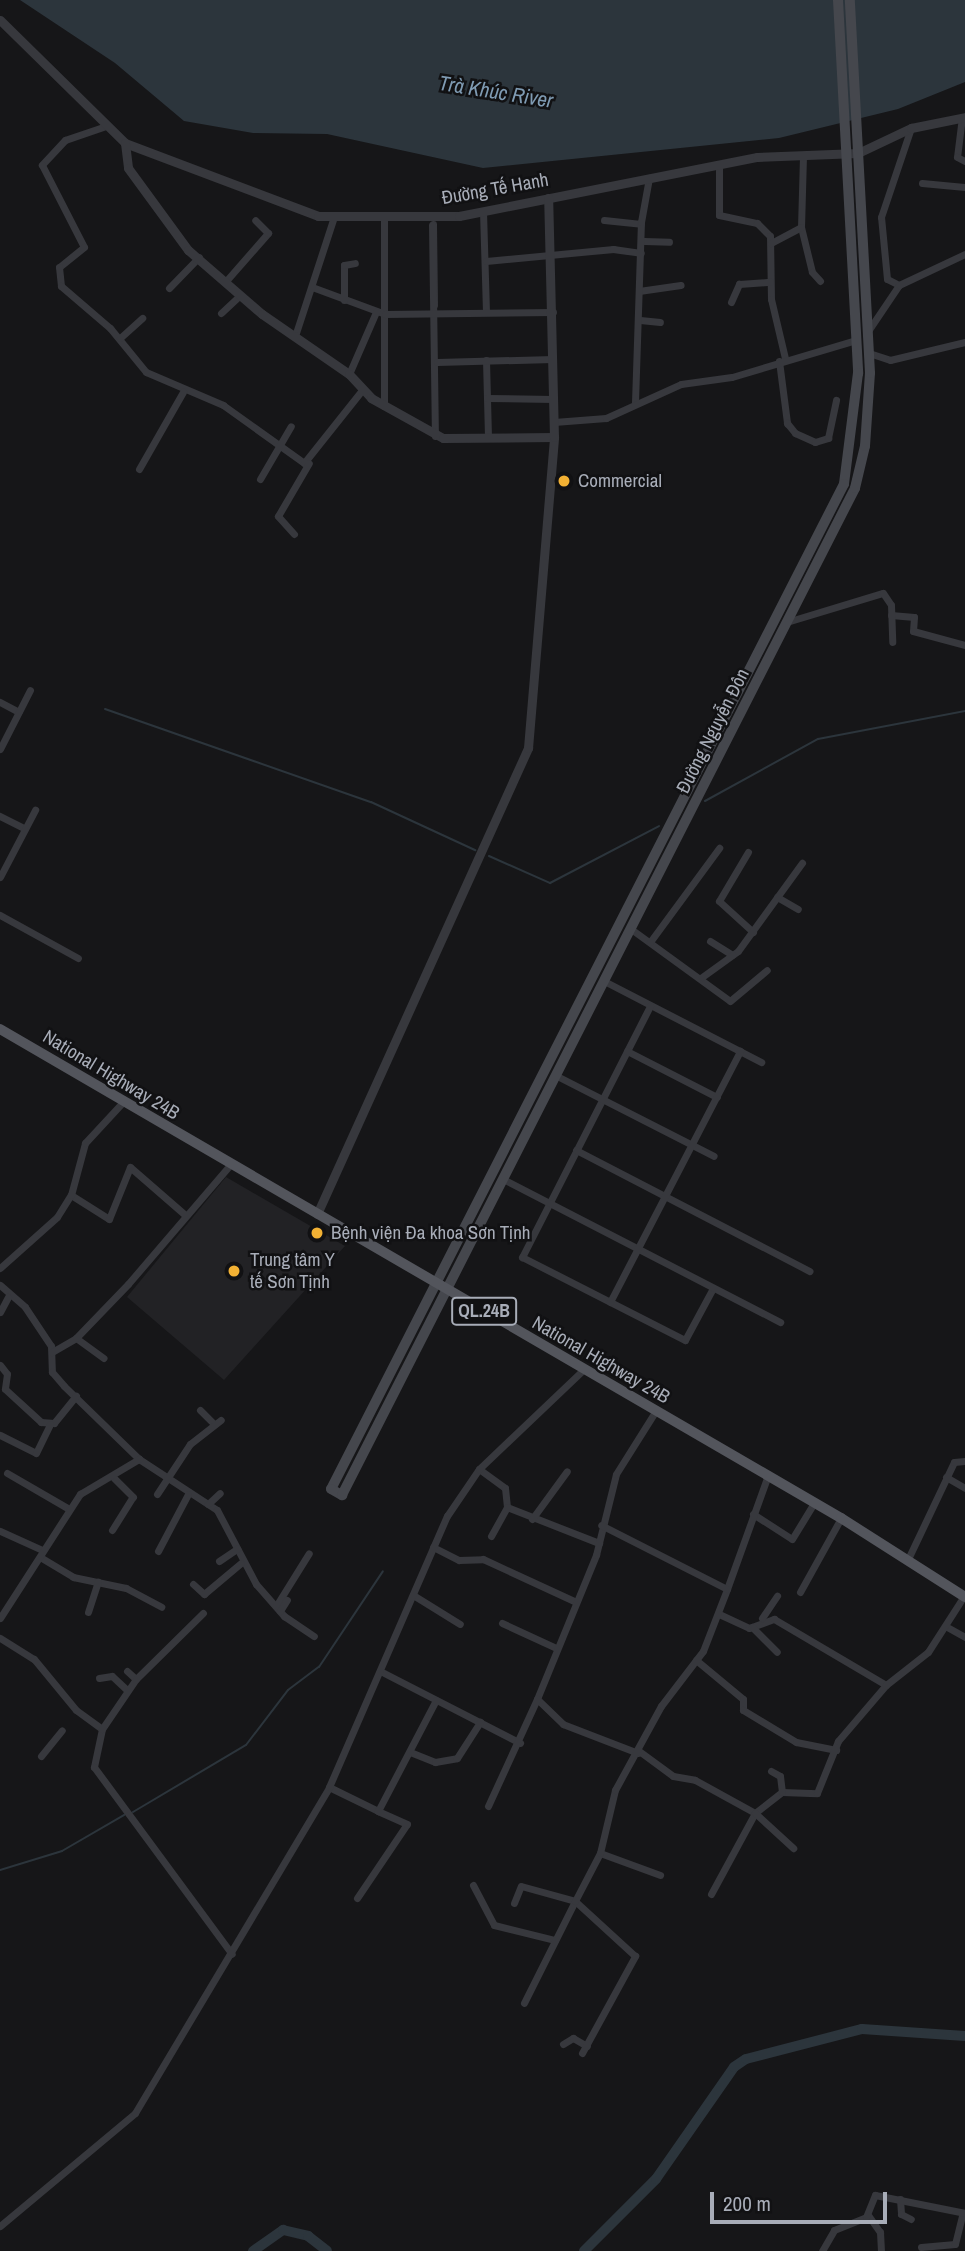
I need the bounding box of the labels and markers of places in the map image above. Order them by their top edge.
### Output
place label: Commercial [578,470,662,492]
marker: Commercial [556,473,572,489]
place label: Bệnh viện Đa khoa Sơn Tịnh [331,1222,531,1244]
marker: Bệnh viện Đa khoa Sơn Tịnh [309,1225,325,1241]
place label: Trung tâm Y tế Sơn Tịnh [250,1249,335,1293]
marker: Trung tâm Y tế Sơn Tịnh [224,1261,244,1281]

